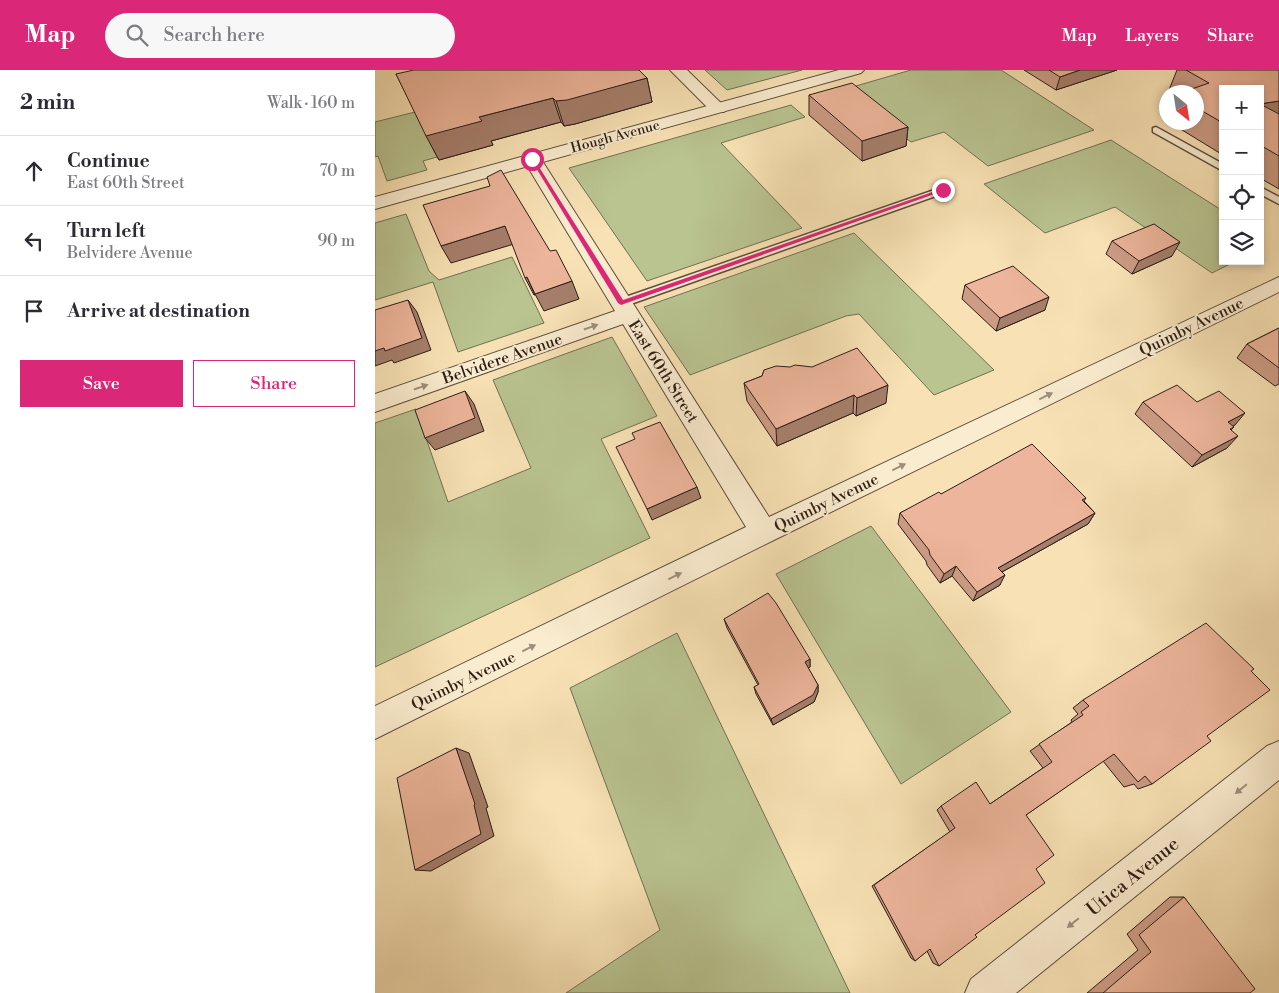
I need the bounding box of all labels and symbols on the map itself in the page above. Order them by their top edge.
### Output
north arrow [1159,85,1204,130]
street label: Hough Avenue [569,116,662,158]
route start [521,148,544,171]
route end [932,179,955,202]
street label: Quimby Avenue [1136,293,1247,361]
street label: East 60th Street [623,316,703,427]
one-way arrow [583,323,598,330]
street label: Belvidere Avenue [439,329,565,389]
one-way arrow [414,383,429,391]
one-way arrow [1039,392,1053,400]
one-way arrow [892,463,907,471]
street label: Quimby Avenue [771,469,882,537]
one-way arrow [667,572,682,580]
one-way arrow [522,644,536,652]
street label: Quimby Avenue [408,647,519,715]
one-way arrow [1235,783,1248,794]
street label: Utica Avenue [1081,832,1184,921]
one-way arrow [1067,917,1080,928]

